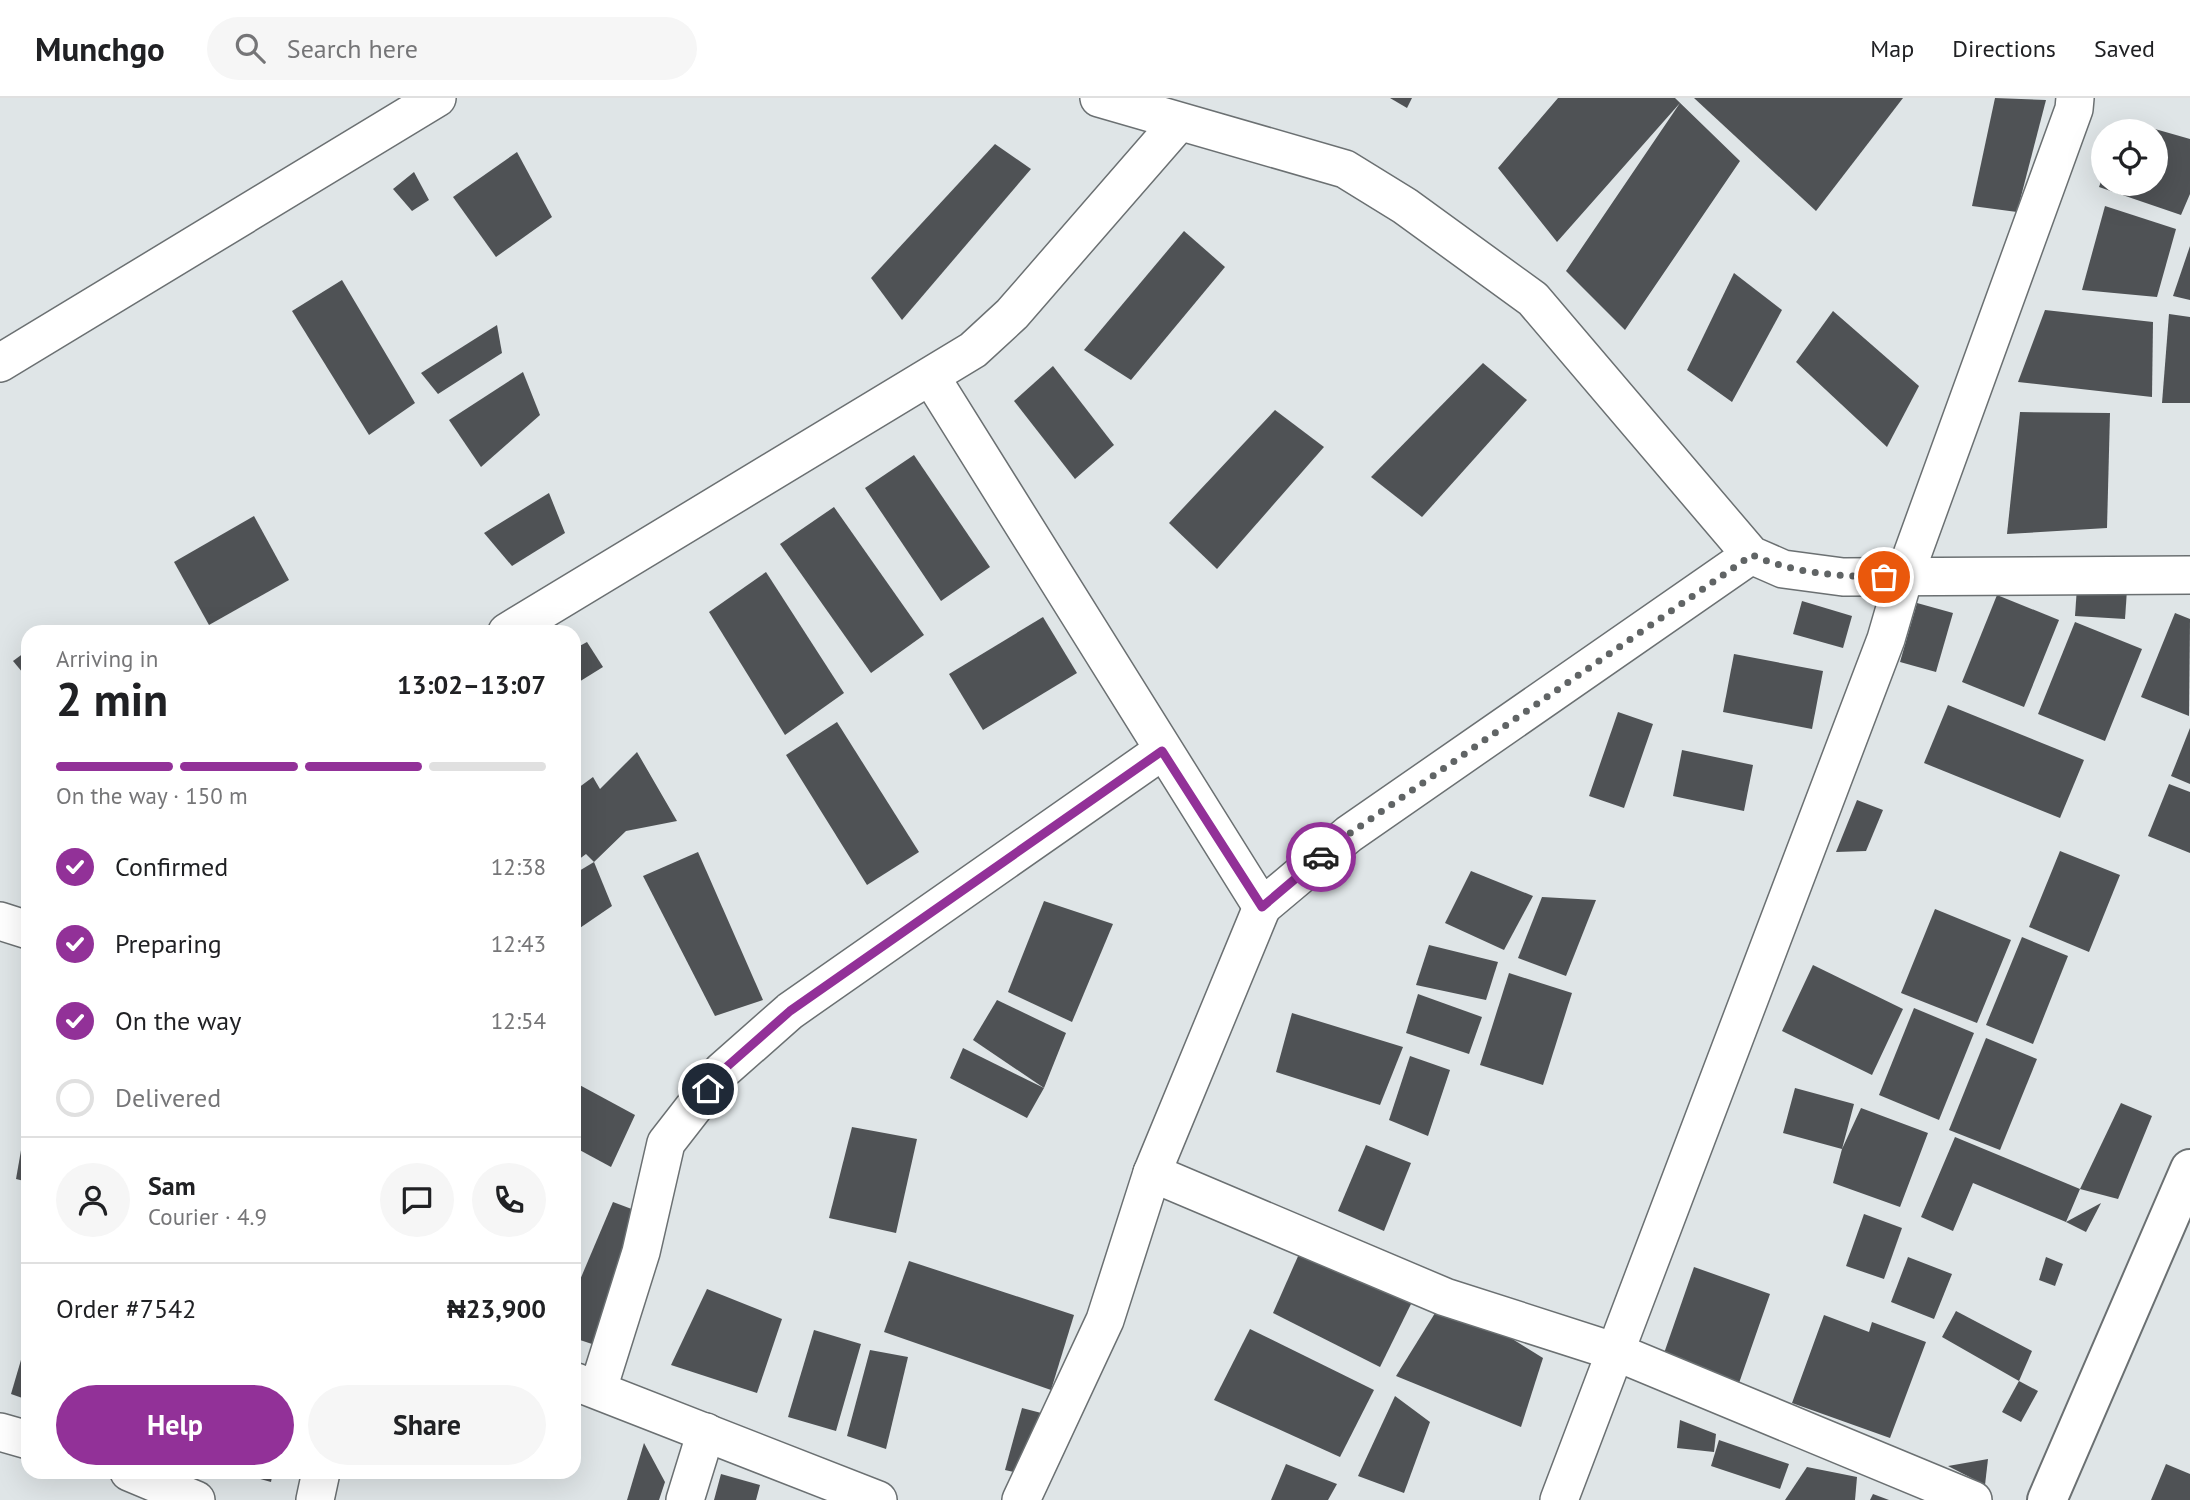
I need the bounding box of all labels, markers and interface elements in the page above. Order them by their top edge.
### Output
search box [207,17,697,80]
text: Munchgo [35,27,165,70]
icon: search [231,29,269,67]
text: Search here [287,32,418,65]
text: Map [1870,33,1914,64]
text: Directions [1952,33,2056,64]
text: Saved [2094,33,2155,64]
map controls [2091,119,2168,196]
button: locate [2091,119,2168,196]
pin [1854,547,1914,607]
icon: bag [1865,558,1903,596]
text: Arriving in [56,644,158,673]
text: 13:02–13:07 [397,668,546,701]
text: 2 min [56,669,168,729]
text: On the way · 150 m [56,781,248,810]
courier [1286,822,1356,892]
icon: car [1302,838,1340,876]
icon: check [56,848,94,886]
text: Confirmed [115,850,228,883]
text: 12:38 [491,852,546,881]
icon: check [56,925,94,963]
text: Preparing [115,927,222,960]
text: 12:43 [491,929,546,958]
icon: check [56,1002,94,1040]
text: On the way [115,1004,241,1037]
text: 12:54 [491,1006,546,1035]
pin [678,1059,738,1119]
icon: home [689,1070,727,1108]
text: Delivered [115,1081,221,1114]
button: person [56,1163,130,1237]
button: chat [380,1163,454,1237]
button: phone [472,1163,546,1237]
text: Sam [148,1169,196,1202]
text: Courier · 4.9 [148,1202,267,1231]
text: Order #7542 [56,1292,196,1325]
text: ₦23,900 [447,1292,546,1325]
button: Help [56,1385,294,1465]
button: Share [308,1385,546,1465]

